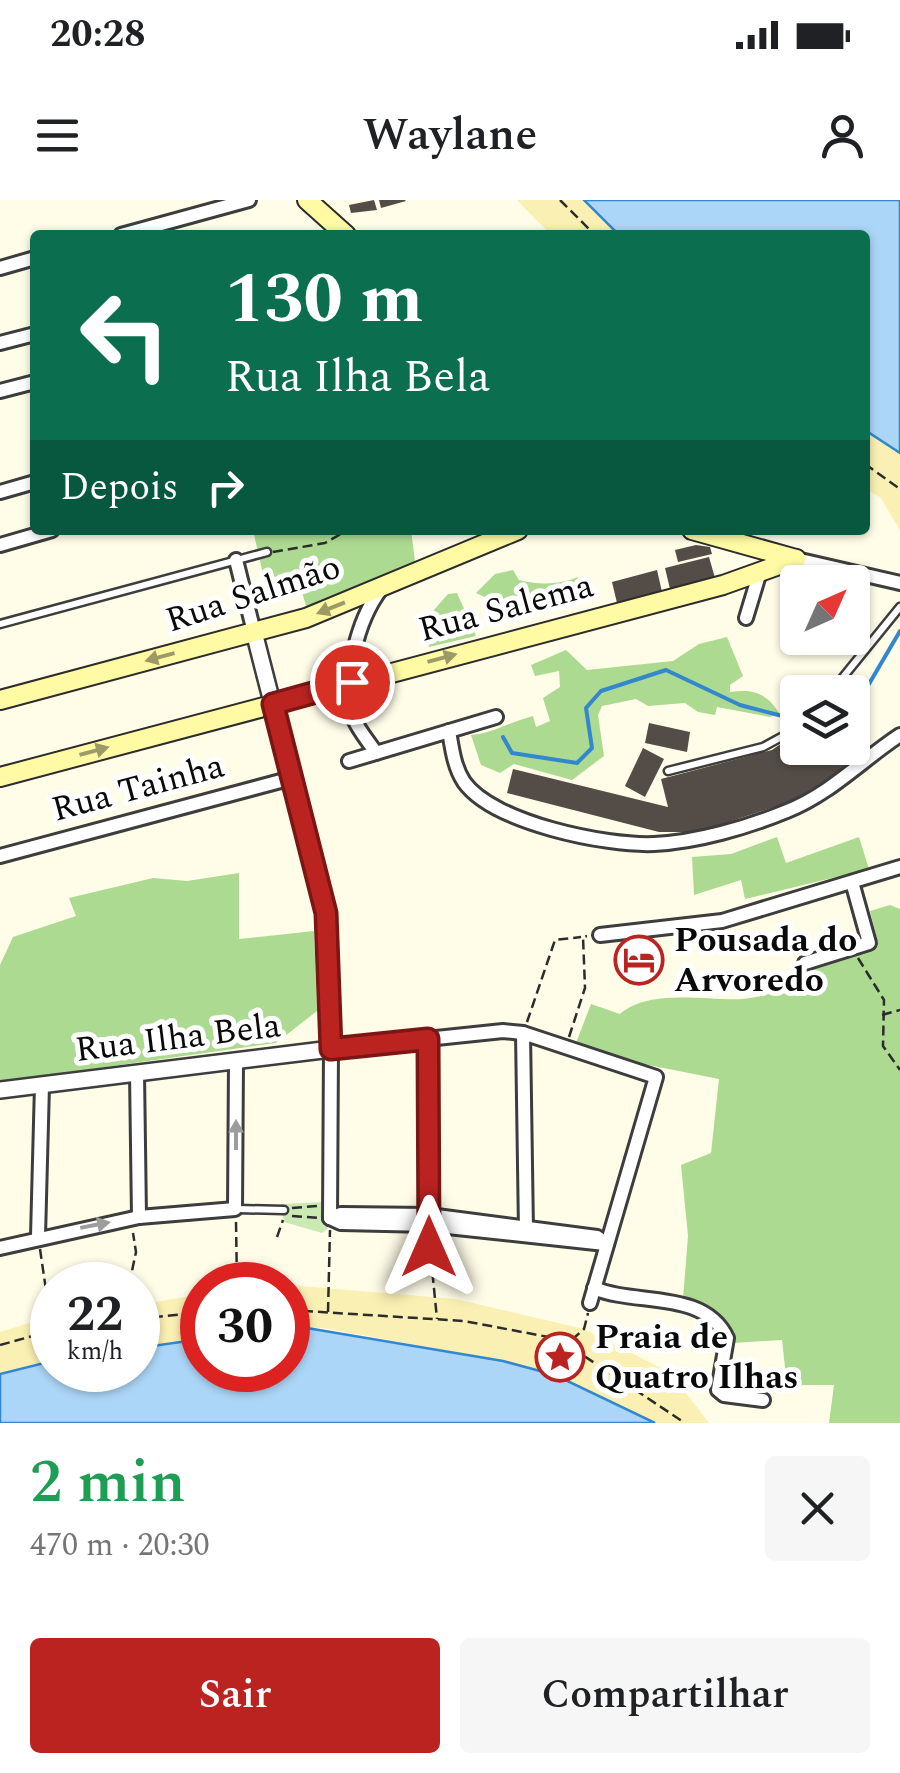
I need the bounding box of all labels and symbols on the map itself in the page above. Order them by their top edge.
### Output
street label: Rua Salmão [159,541,347,647]
street label: Rua Salema [413,559,599,657]
north arrow [780,565,870,655]
one-way arrow [316,600,346,616]
pin [310,640,395,725]
one-way arrow [144,650,175,666]
one-way arrow [427,650,458,666]
street label: Rua Tainha [46,740,230,836]
one-way arrow [79,743,110,759]
place label: Pousada do Arvoredo [674,914,857,1007]
hotel icon: Pousada do Arvoredo [613,934,665,986]
street label: Rua Ilha Bela [72,999,284,1077]
one-way arrow [228,1119,244,1151]
position arrow [377,1195,481,1299]
one-way arrow [79,1217,110,1233]
speed limit sign: 30 [180,1262,310,1392]
place label: Praia de Quatro Ilhas [595,1311,798,1404]
place icon: Praia de Quatro Ilhas [534,1331,586,1383]

